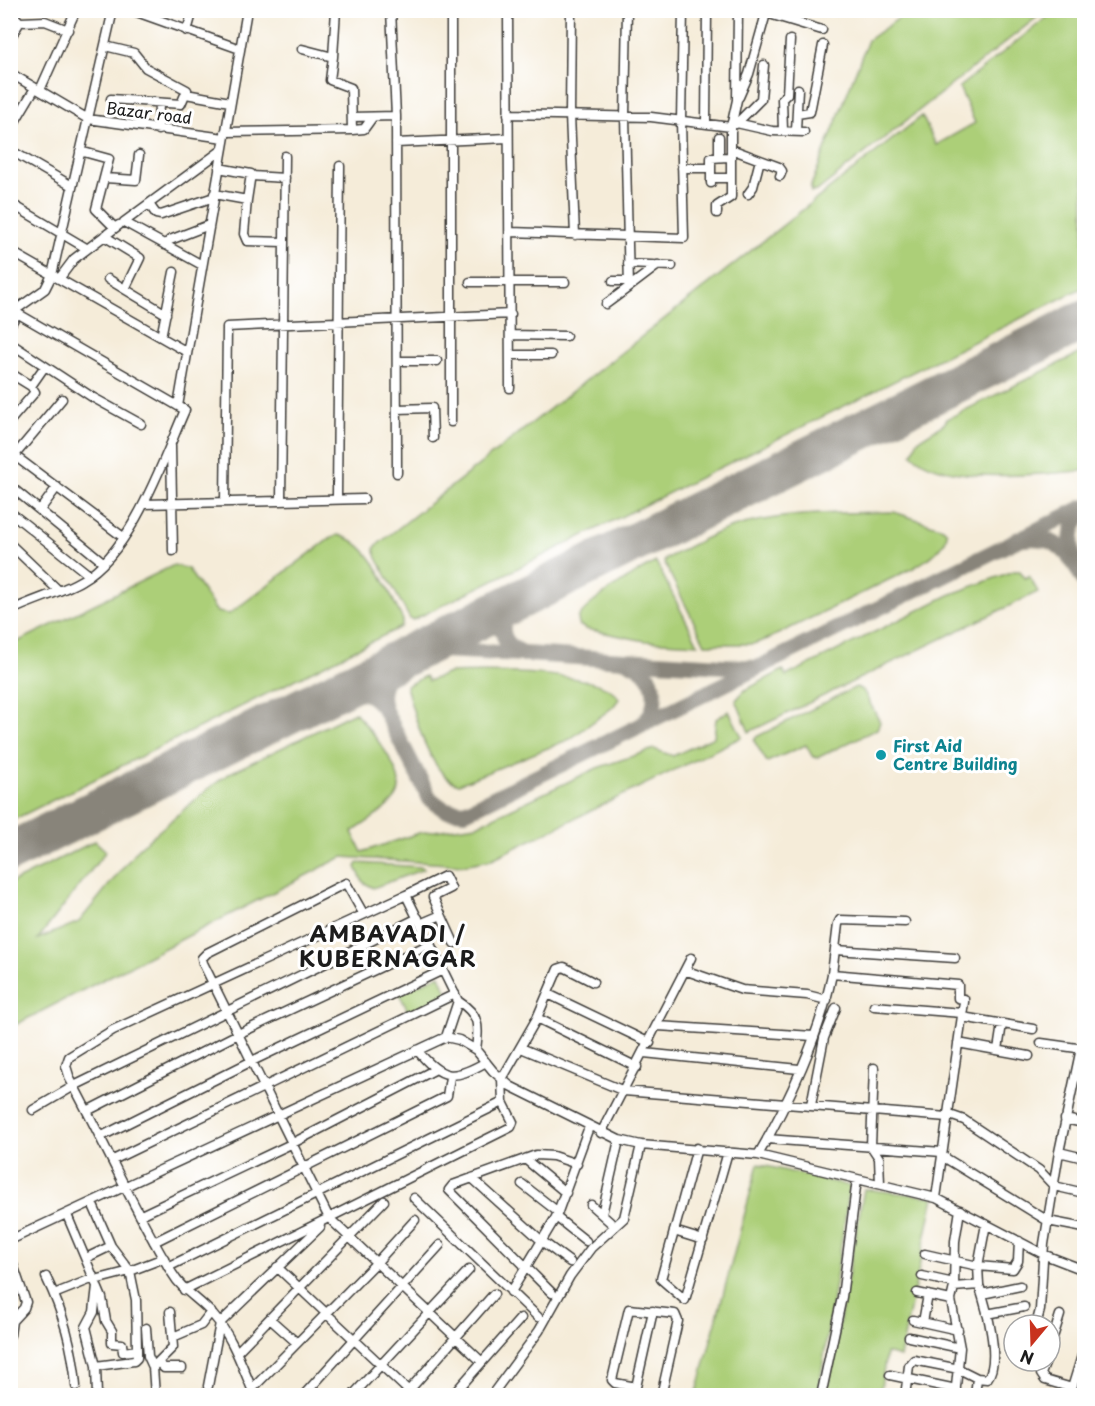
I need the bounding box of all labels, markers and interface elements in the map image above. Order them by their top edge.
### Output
street label: Bazar road [105,95,193,129]
place label: First Aid Centre Building [893,733,1018,775]
marker: First Aid Centre Building [874,748,888,762]
district label: AMBAVADI / KUBERNAGAR [299,916,477,974]
north arrow [1002,1313,1062,1373]
text: N [1017,1345,1037,1372]

